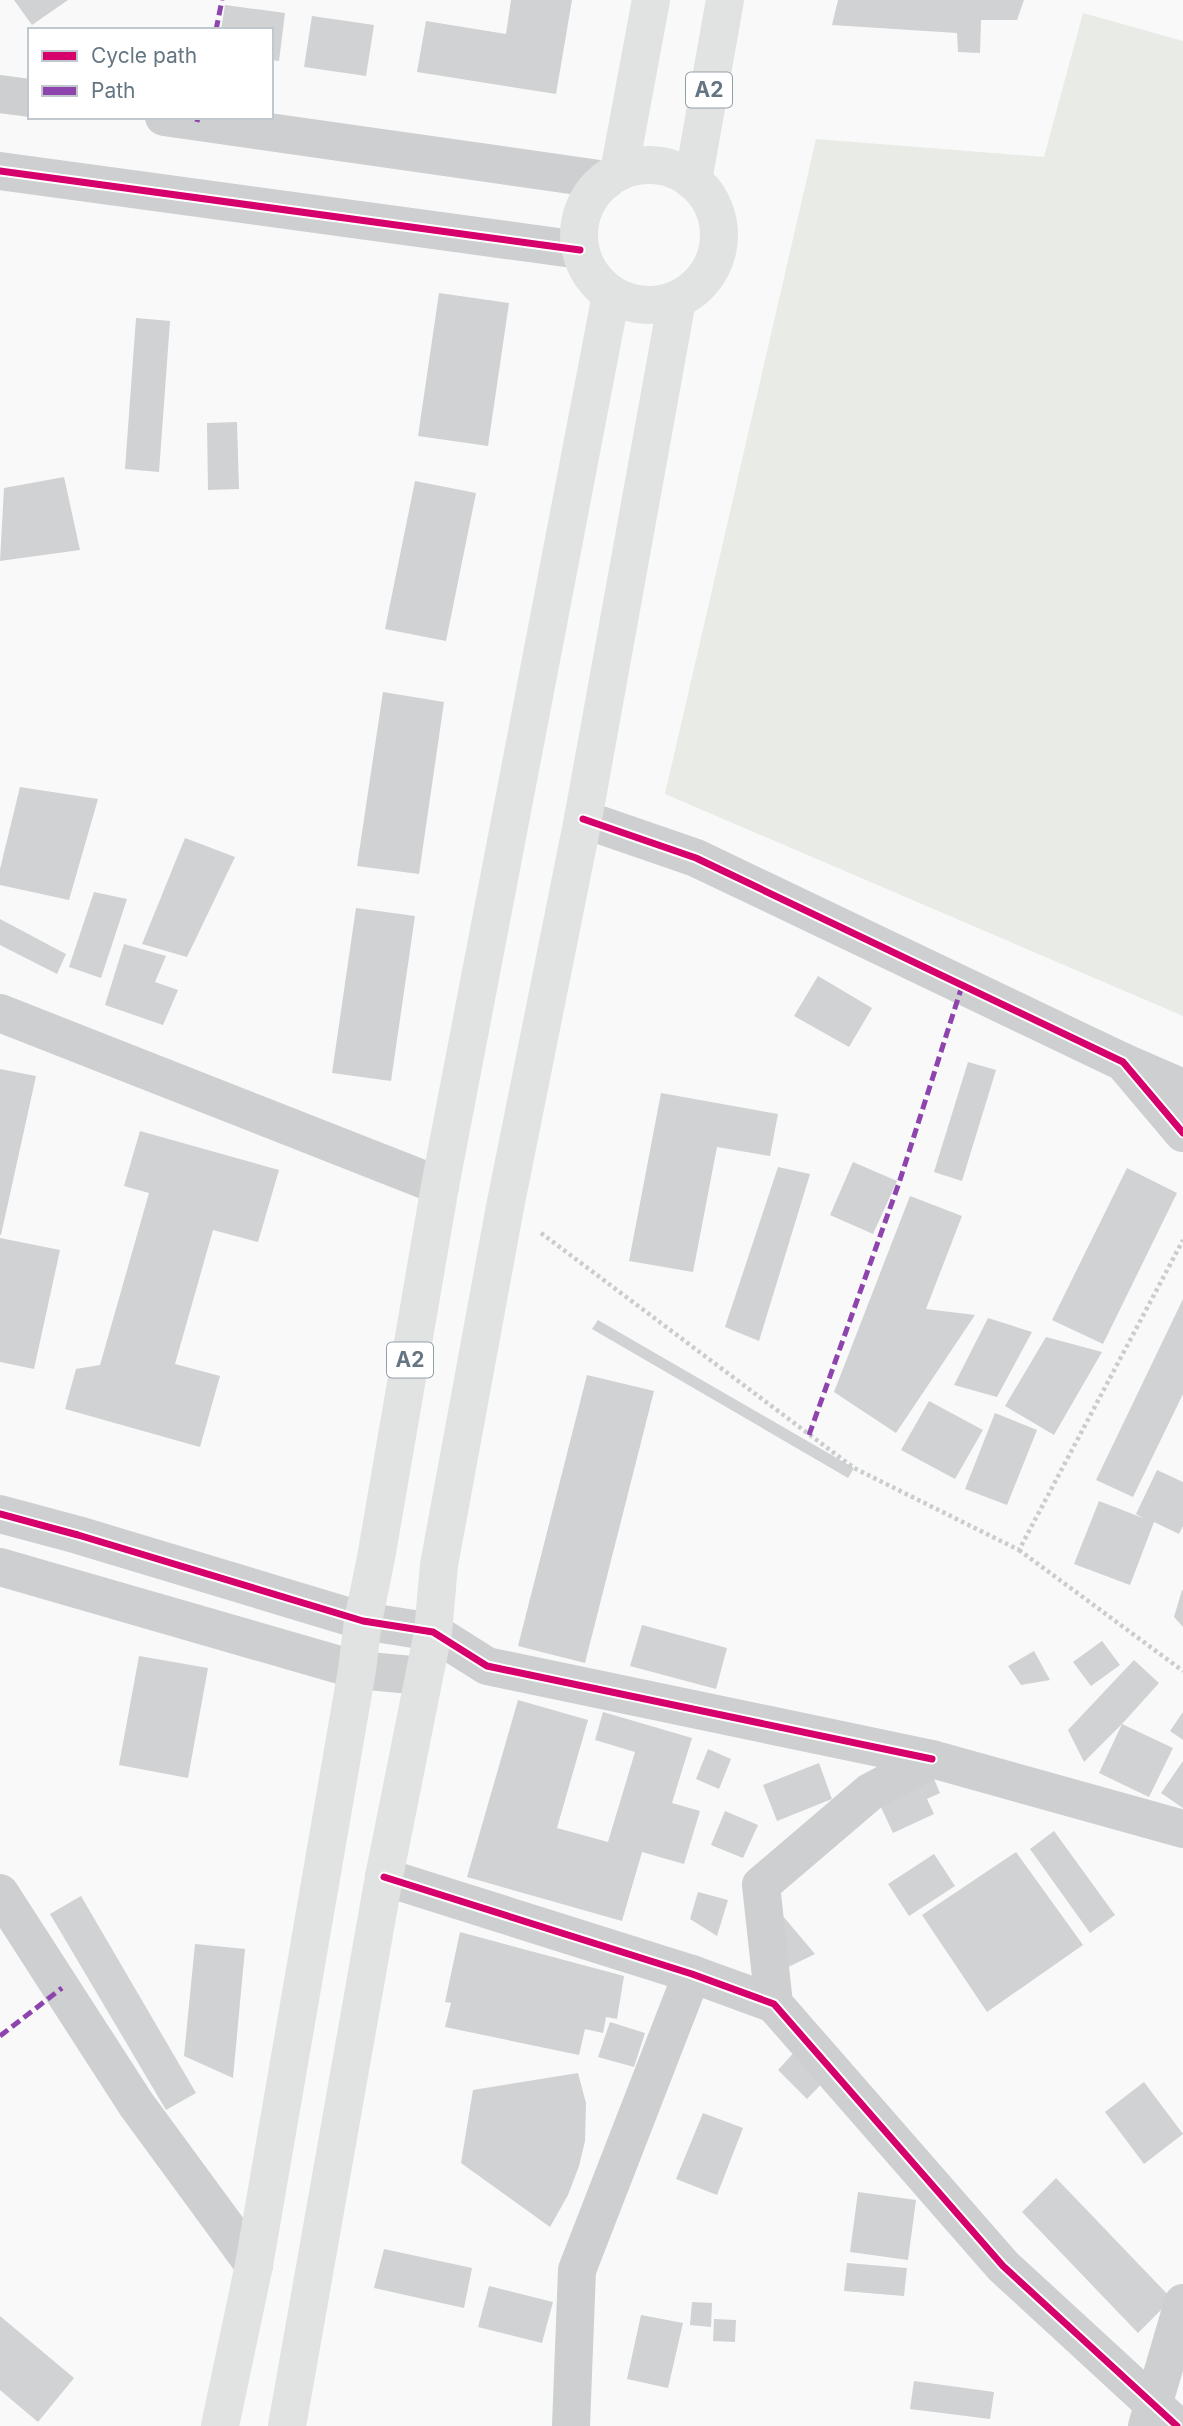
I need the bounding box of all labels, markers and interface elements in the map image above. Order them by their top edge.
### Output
legend [28,28,273,119]
text: Cycle path [91,43,197,68]
road number: A2 [686,72,732,108]
text: Path [91,78,136,103]
road number: A2 [387,1342,433,1378]

